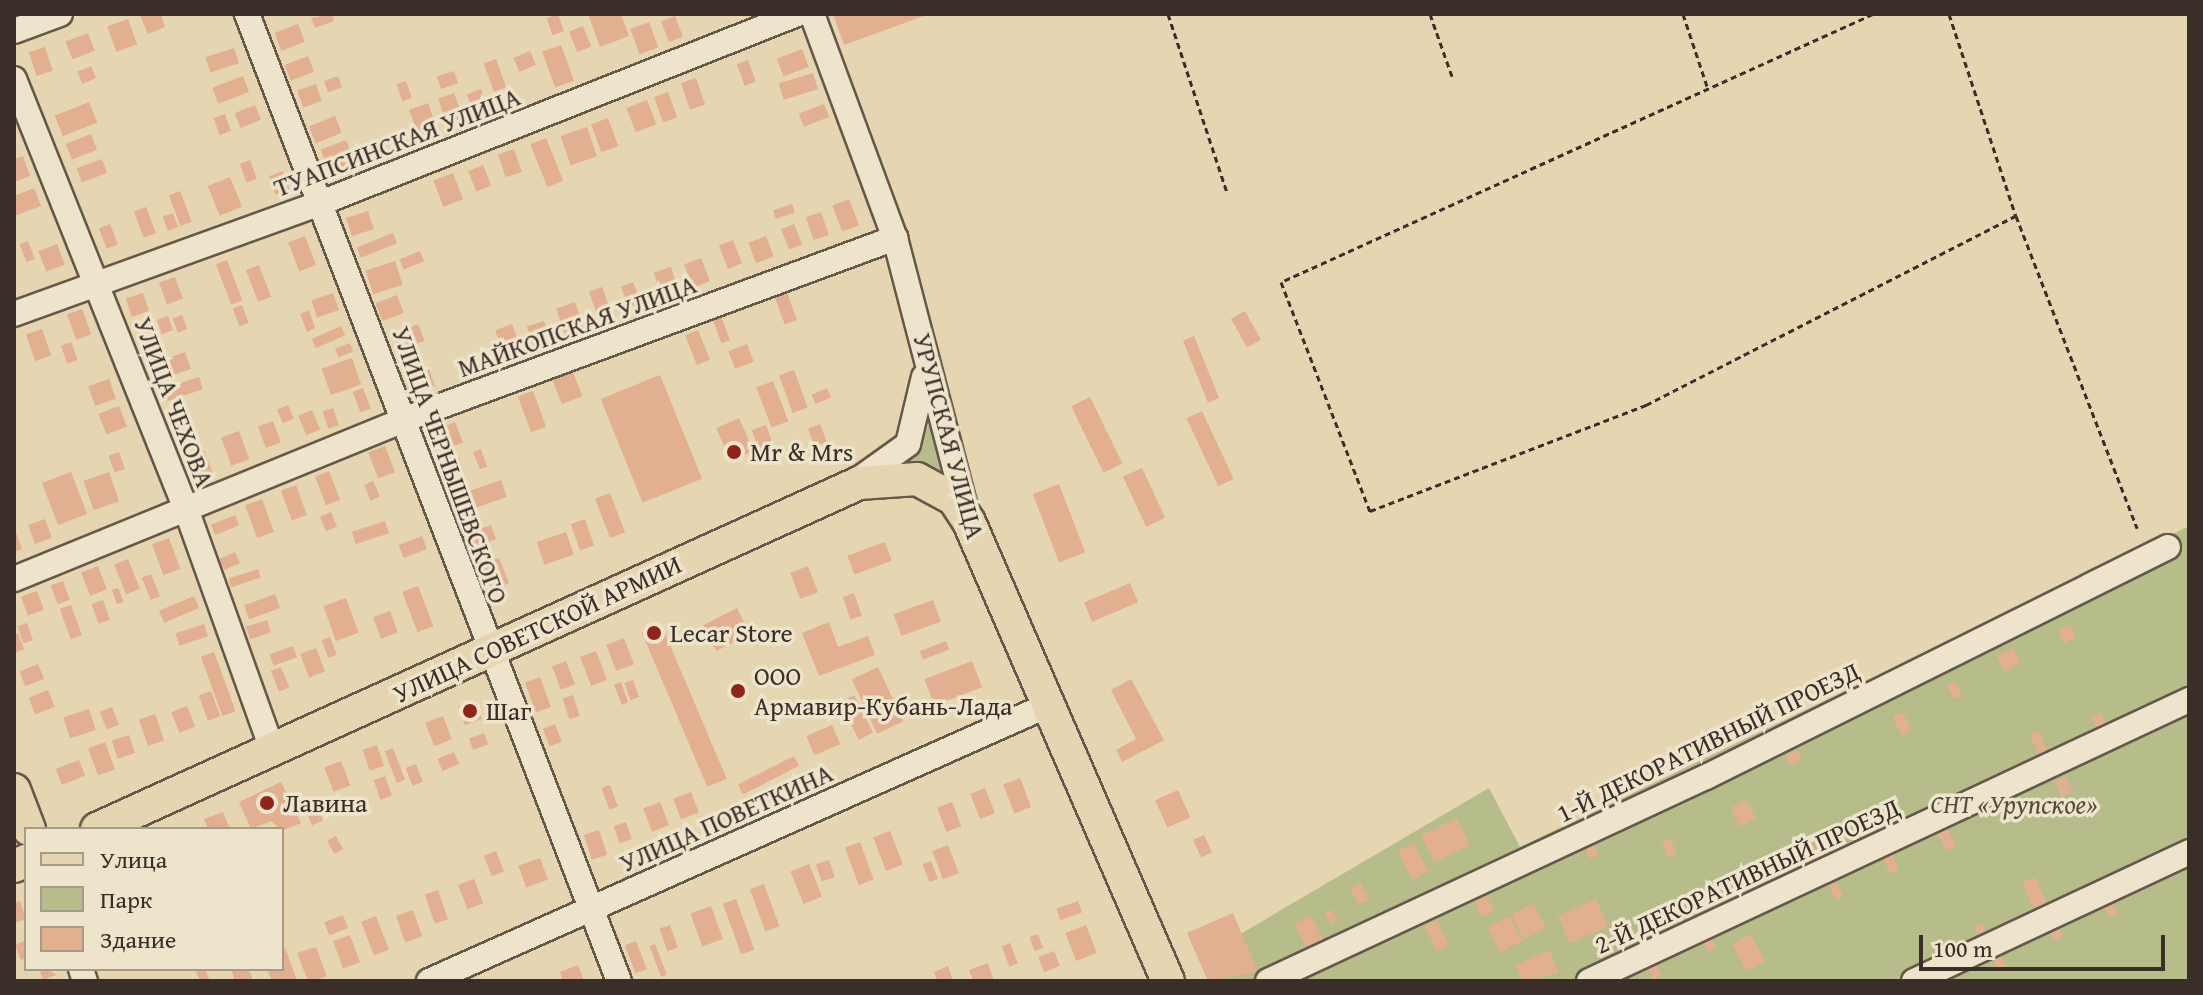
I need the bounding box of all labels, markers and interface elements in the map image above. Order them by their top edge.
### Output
street label: ТУАПСИНСКАЯ УЛИЦА [270,81,524,203]
street label: МАЙКОПСКАЯ УЛИЦА [454,268,700,384]
street label: УЛИЦА ЧЕХОВА [127,313,221,491]
street label: УЛИЦА ЧЕРНЫШЕВСКОГО [385,322,515,608]
street label: УРУПСКАЯ УЛИЦА [907,330,991,542]
place label: Mr & Mrs [750,436,853,468]
marker: Mr & Mrs [725,443,743,461]
street label: УЛИЦА СОВЕТСКОЙ АРМИИ [388,548,686,710]
place label: Lecar Store [670,617,793,649]
marker: Lecar Store [645,624,663,642]
street label: 1-Й ДЕКОРАТИВНЫЙ ПРОЕЗД [1551,655,1865,829]
place label: ООО Армавир-Кубань-Лада [754,660,1012,722]
marker: ООО Армавир-Кубань-Лада [729,682,747,700]
place label: Шаг [486,695,531,727]
marker: Шаг [461,702,479,720]
street label: УЛИЦА ПОВЕТКИНА [615,757,837,879]
place label: Лавина [283,787,368,819]
park label: СНТ «Урупское» [1930,788,2098,820]
street label: 2-Й ДЕКОРАТИВНЫЙ ПРОЕЗД [1589,791,1905,961]
marker: Лавина [258,794,276,812]
legend [24,827,284,971]
text: Улица [100,842,167,877]
text: Парк [100,882,152,917]
scale bar [1923,919,2169,969]
text: Здание [100,922,176,957]
text: 100 m [1933,931,1993,966]

